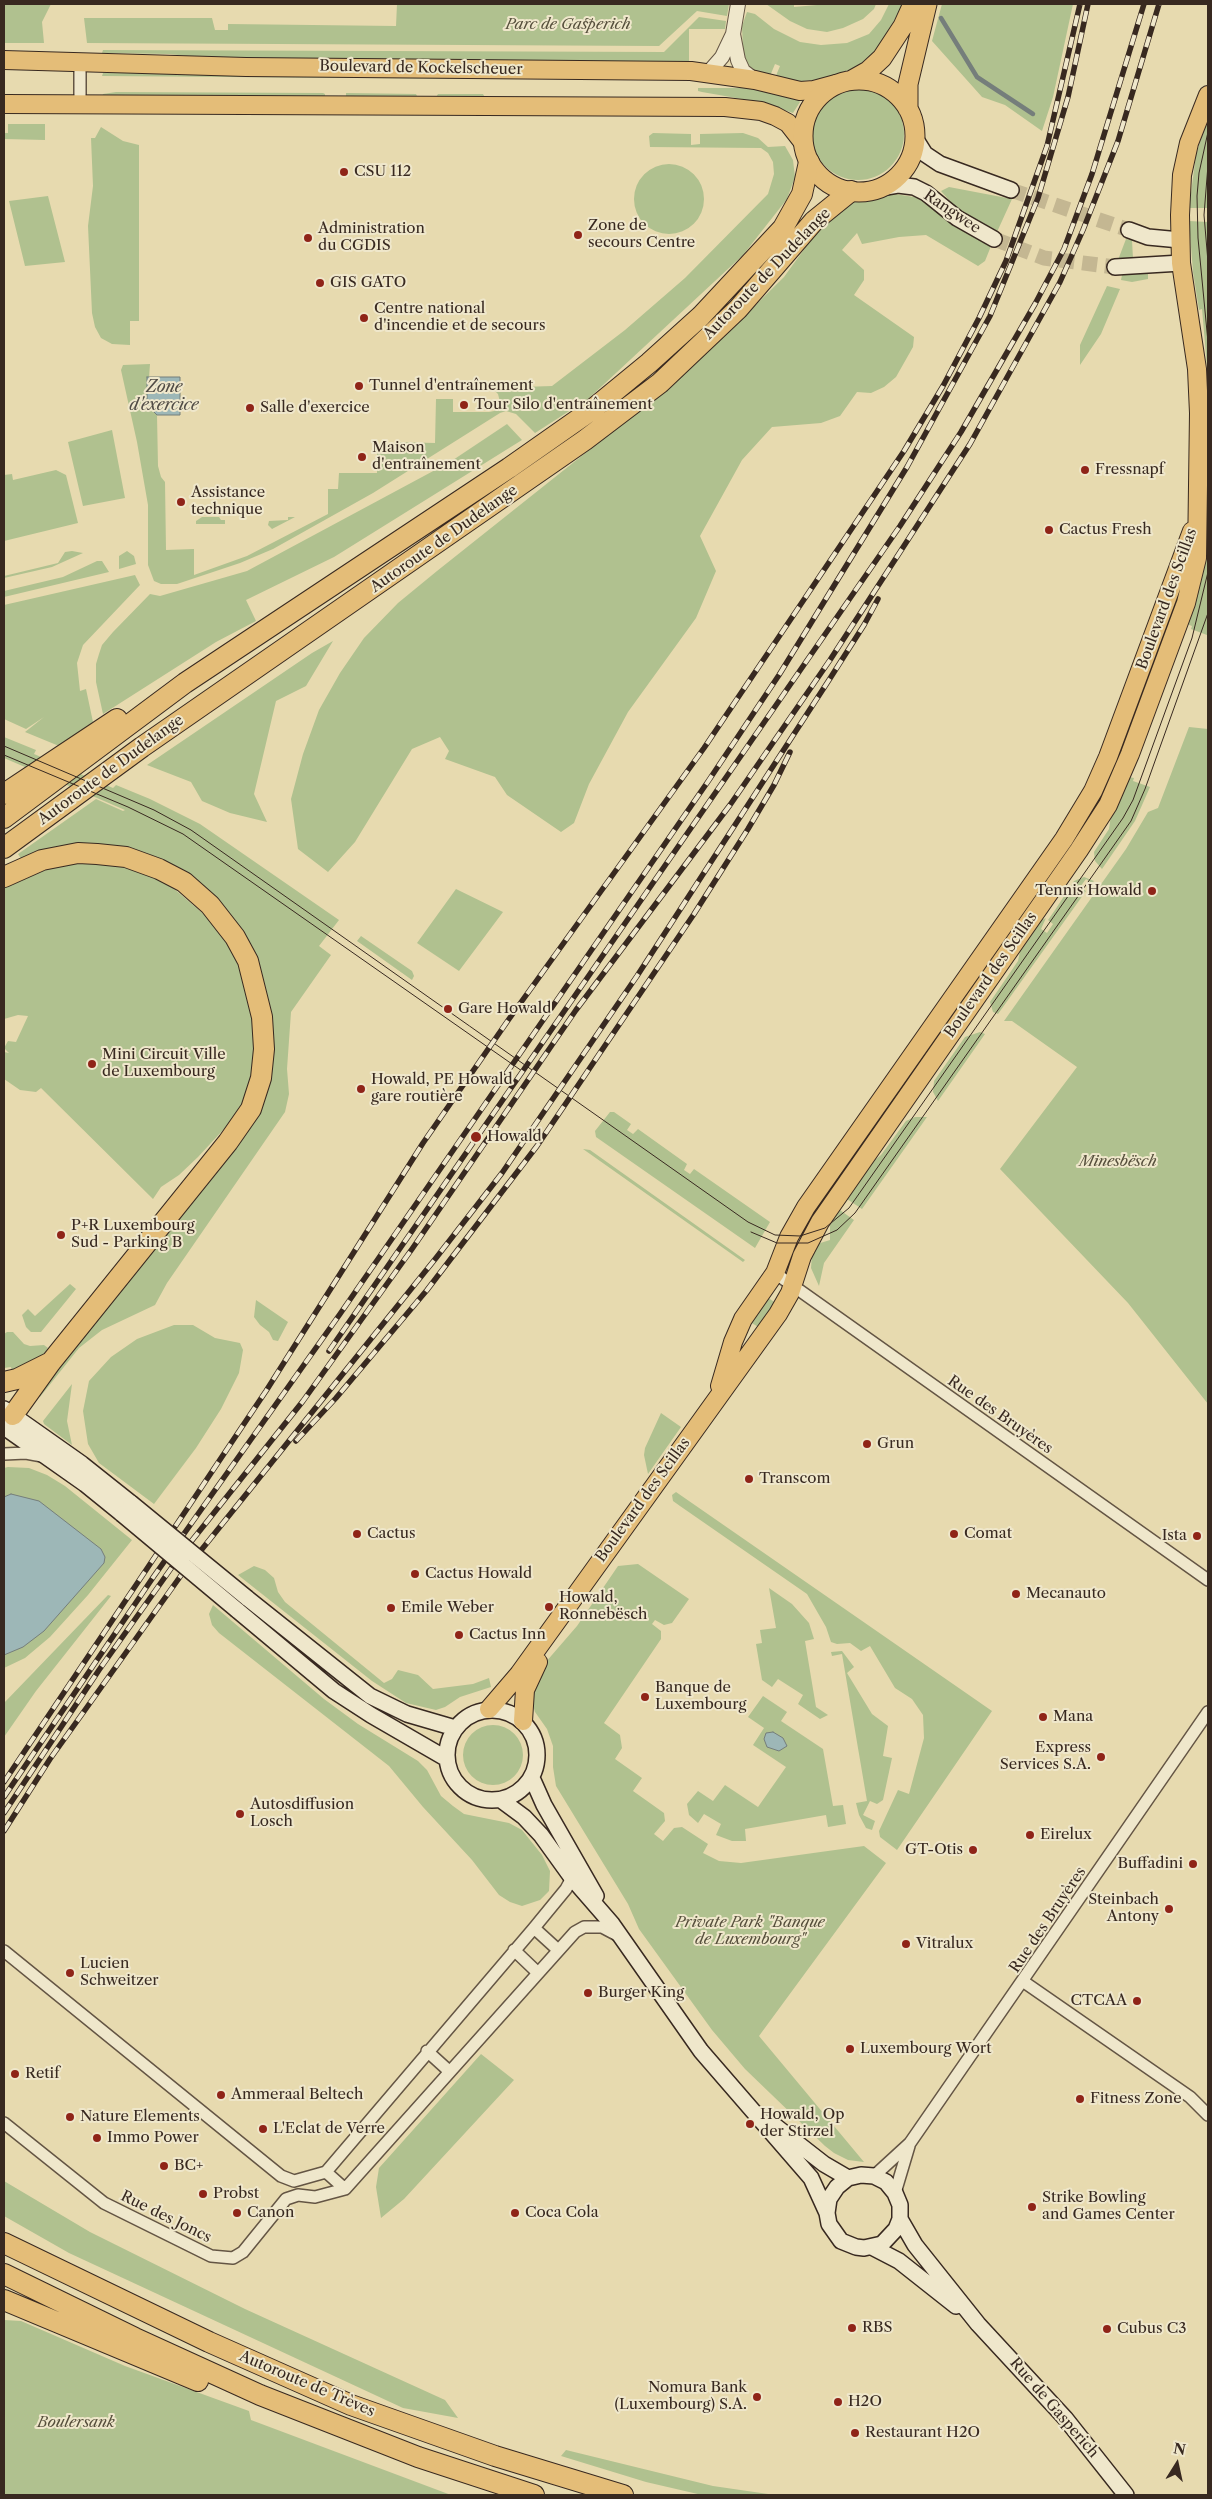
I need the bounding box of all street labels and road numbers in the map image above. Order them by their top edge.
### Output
street label: Boulevard de Kockelscheuer [319,57,523,79]
street label: Rangwee [920,186,984,238]
street label: Autoroute de Dudelange [700,205,834,343]
street label: Autoroute de Dudelange [367,481,521,597]
street label: Boulevard des Scillas [1133,526,1201,672]
street label: Autoroute de Dudelange [35,711,187,829]
street label: Boulevard des Scillas [941,909,1041,1041]
street label: Rue des Bruyères [944,1372,1056,1458]
street label: Boulevard des Scillas [592,1434,694,1566]
street label: Rue des Bruyères [1006,1864,1090,1976]
street label: Rue des Joncs [118,2187,214,2247]
street label: Autoroute de Trèves [236,2347,378,2421]
street label: Rue de Gasperich [1006,2354,1102,2462]

